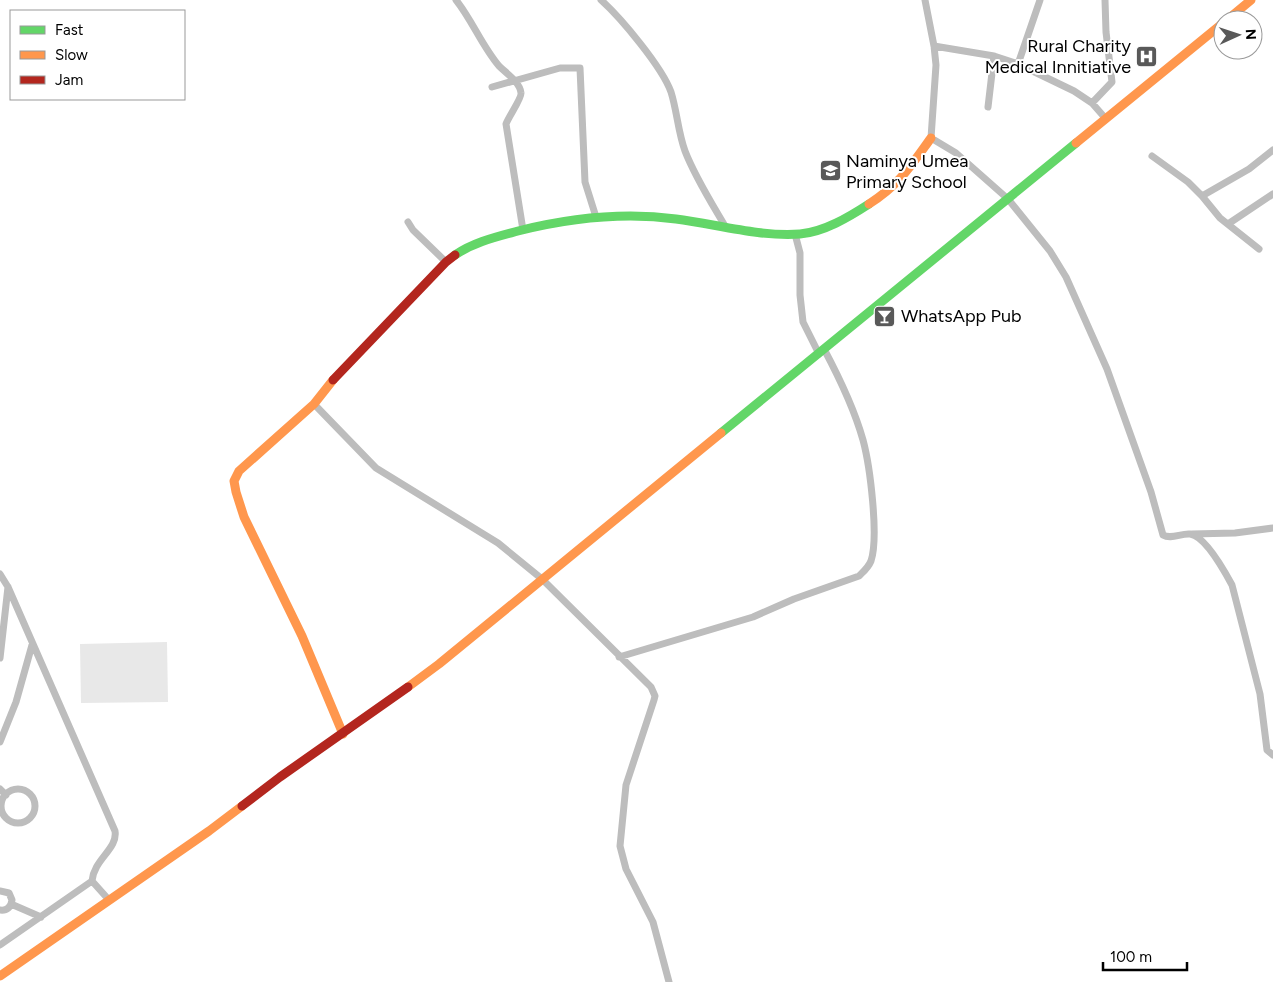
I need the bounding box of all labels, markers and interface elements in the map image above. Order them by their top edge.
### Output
legend [10,10,185,100]
north arrow [1213,10,1263,60]
text: Fast [55,21,84,39]
text: N [1242,28,1259,40]
place label: Rural Charity Medical Innitiative [985,35,1132,78]
hospital icon: Rural Charity Medical Innitiative [1135,44,1159,68]
text: Slow [55,46,88,64]
text: Jam [55,71,83,89]
place label: Naminya Umea Primary School [846,150,968,193]
school or university icon: Naminya Umea Primary School [818,159,842,183]
bar icon: WhatsApp Pub [873,304,897,328]
place label: WhatsApp Pub [901,305,1022,327]
scale bar [1103,940,1187,972]
text: 100 m [1110,948,1152,966]

